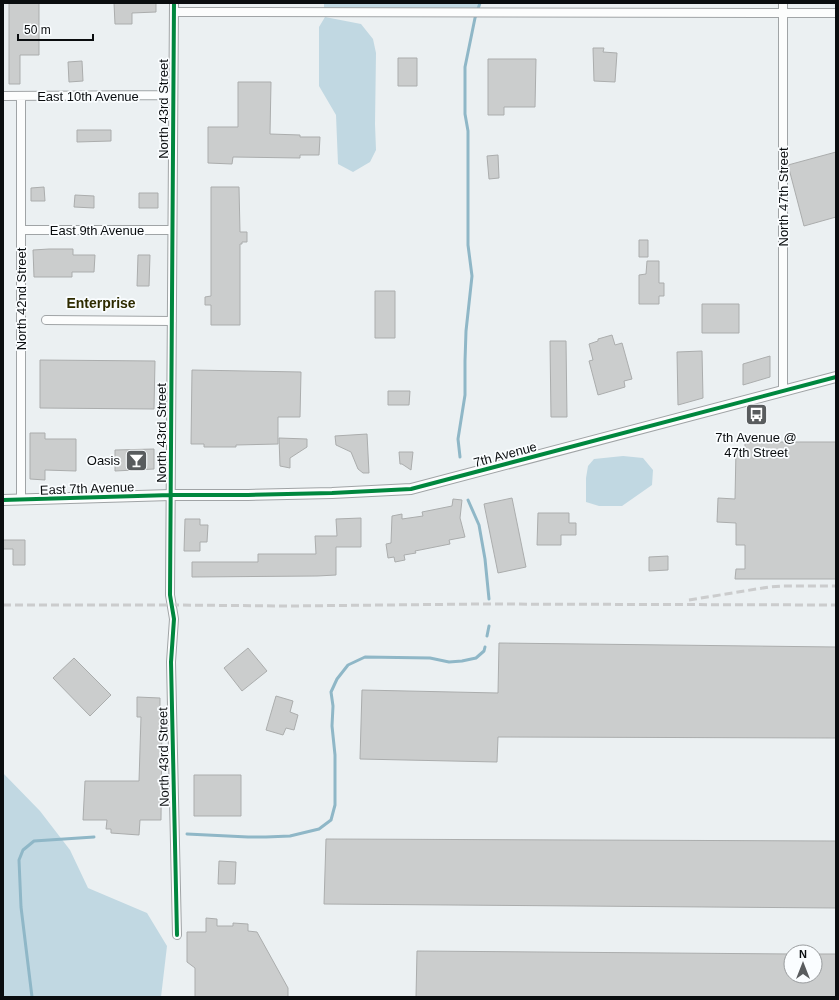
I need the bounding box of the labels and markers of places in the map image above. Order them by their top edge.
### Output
bus stop icon: 7th Avenue @ 47th Street [743,402,769,428]
place label: 7th Avenue @ 47th Street [715,430,797,460]
bar icon: Oasis [123,447,149,473]
place label: Oasis [87,453,120,468]

